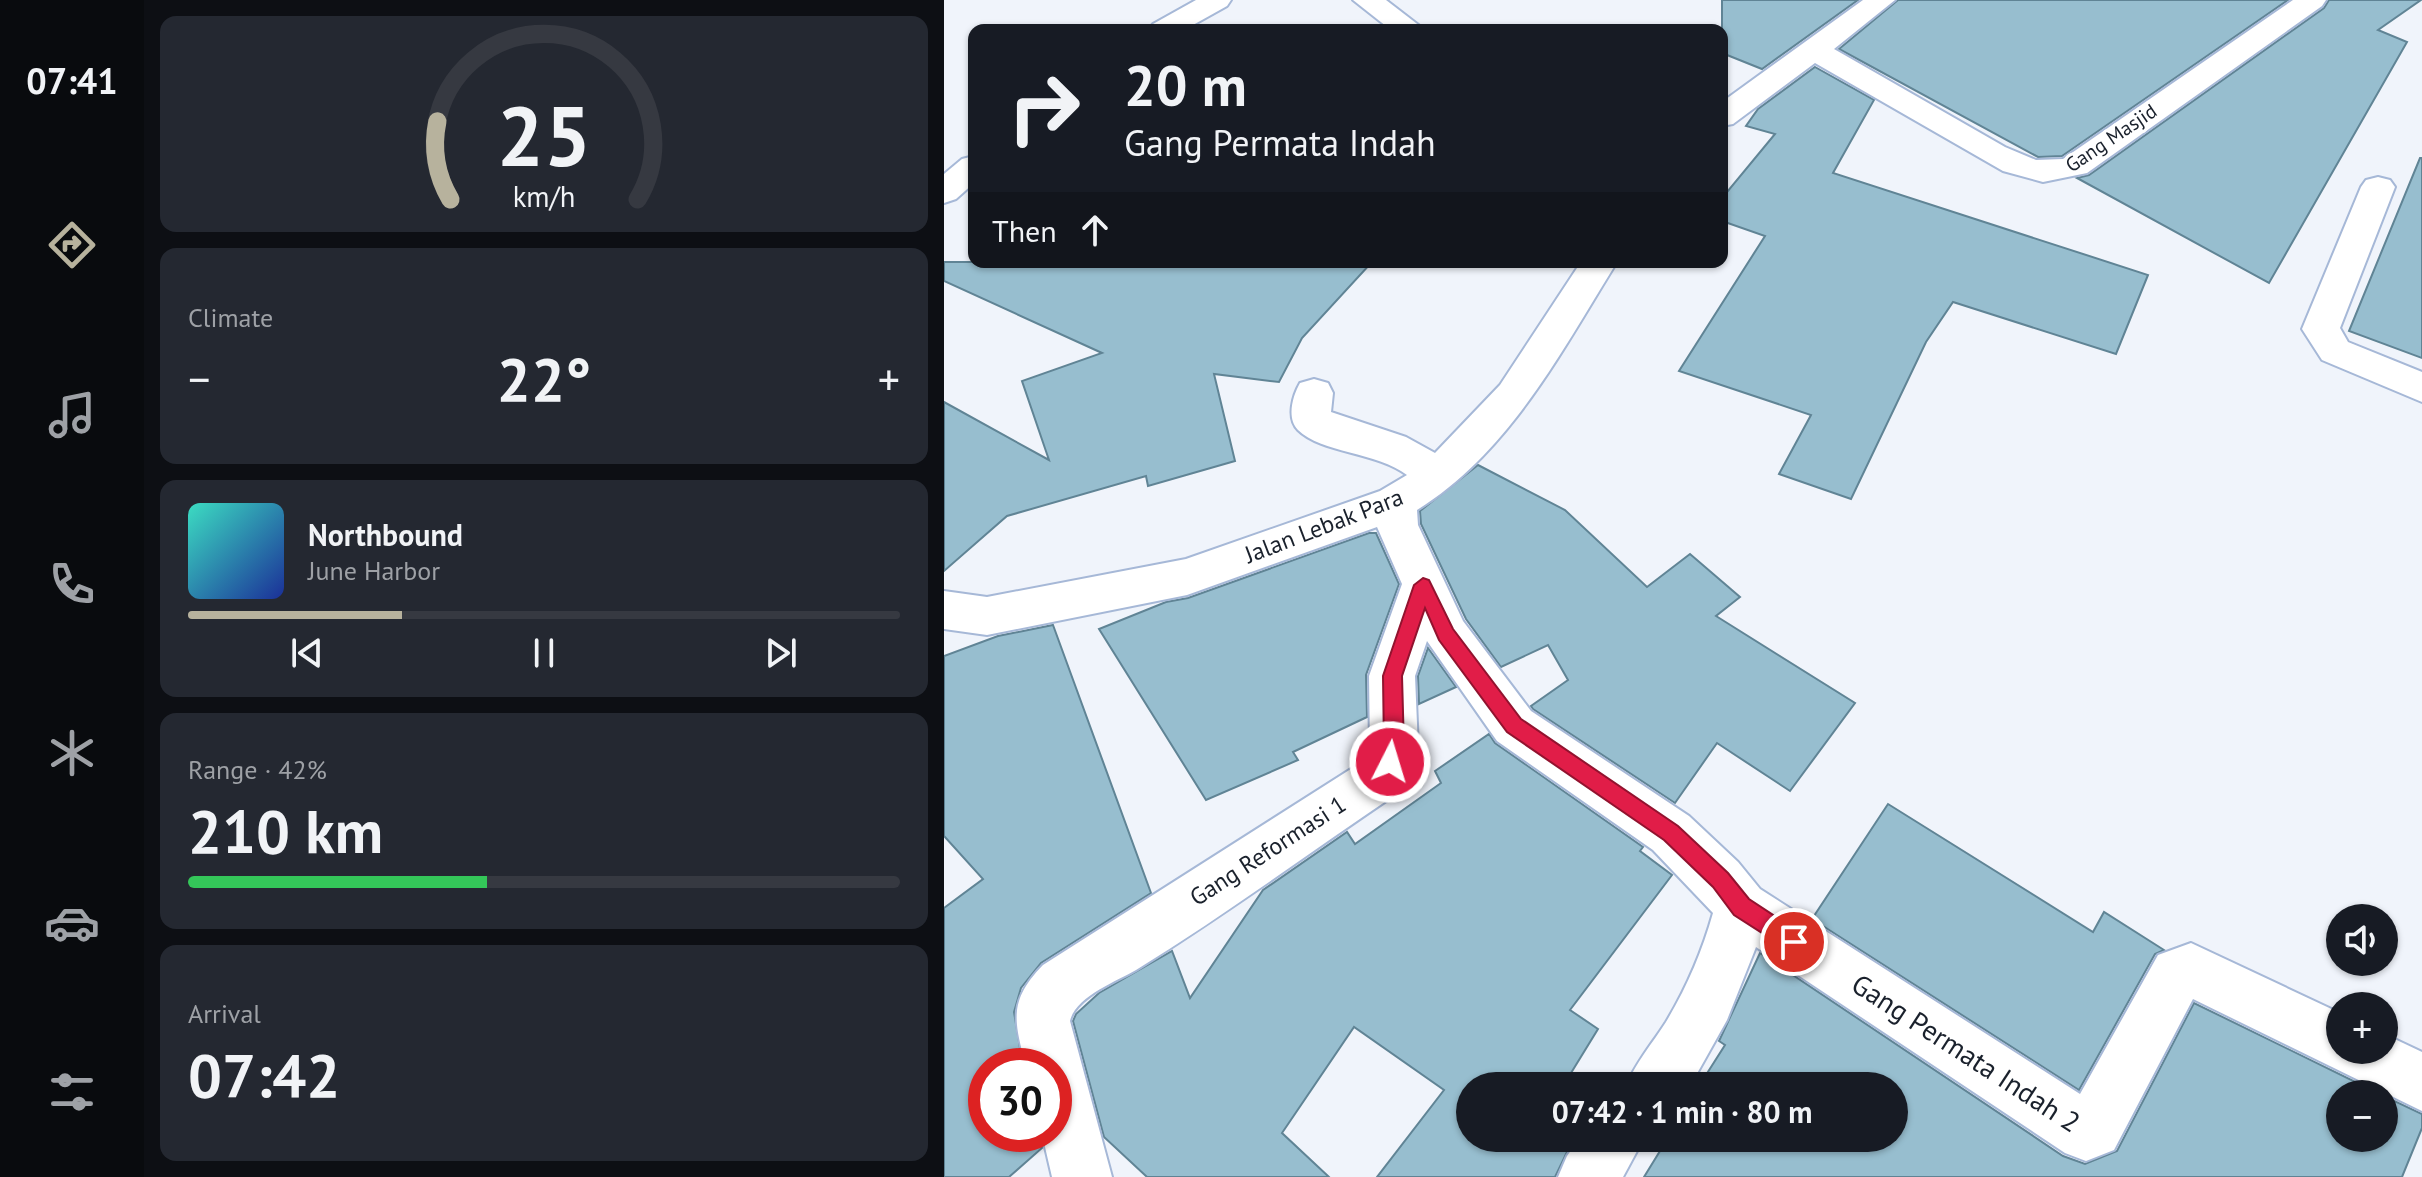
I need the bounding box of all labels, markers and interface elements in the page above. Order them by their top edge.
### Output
text: 20 m [1124,49,1247,121]
icon: right [992,56,1096,160]
text: 07:41 [26,57,118,104]
text: 25 [497,81,591,189]
street label: Gang Masjid [2060,98,2162,178]
text: Gang Permata Indah [1124,119,1436,166]
text: km/h [513,178,575,215]
icon: ahead [1073,208,1117,252]
text: Then [992,211,1057,250]
icon: directions [44,217,100,273]
text: Climate [188,301,273,334]
text: 22° [497,340,591,418]
text: − [188,350,210,407]
text: + [878,350,900,407]
icon: music [44,387,100,443]
street label: Jalan Lebak Para [1239,481,1407,570]
text: Northbound [308,515,463,554]
text: June Harbor [308,554,440,587]
icon: phone [44,556,100,612]
icon: previous [285,631,329,675]
icon: pause [522,631,566,675]
icon: next [759,631,803,675]
position arrow [1348,720,1432,804]
icon: climate [44,725,100,781]
text: Range · 42% [188,753,327,786]
street label: Gang Reformasi 1 [1184,789,1352,913]
text: 210 km [188,792,383,870]
icon: car [44,895,100,951]
map controls [2326,904,2398,1152]
button: sound [2326,904,2398,976]
pin [1760,908,1828,976]
icon: arrive [1772,920,1816,964]
street label: Gang Permata Indah 2 [1845,965,2088,1140]
button: + [2326,992,2398,1064]
text: Arrival [188,997,261,1030]
text: 07:42 [188,1036,340,1114]
speed limit sign: 30 [968,1048,1072,1152]
icon: filters [44,1064,100,1120]
button: − [2326,1080,2398,1152]
text: 07:42 · 1 min · 80 m [1552,1092,1812,1131]

